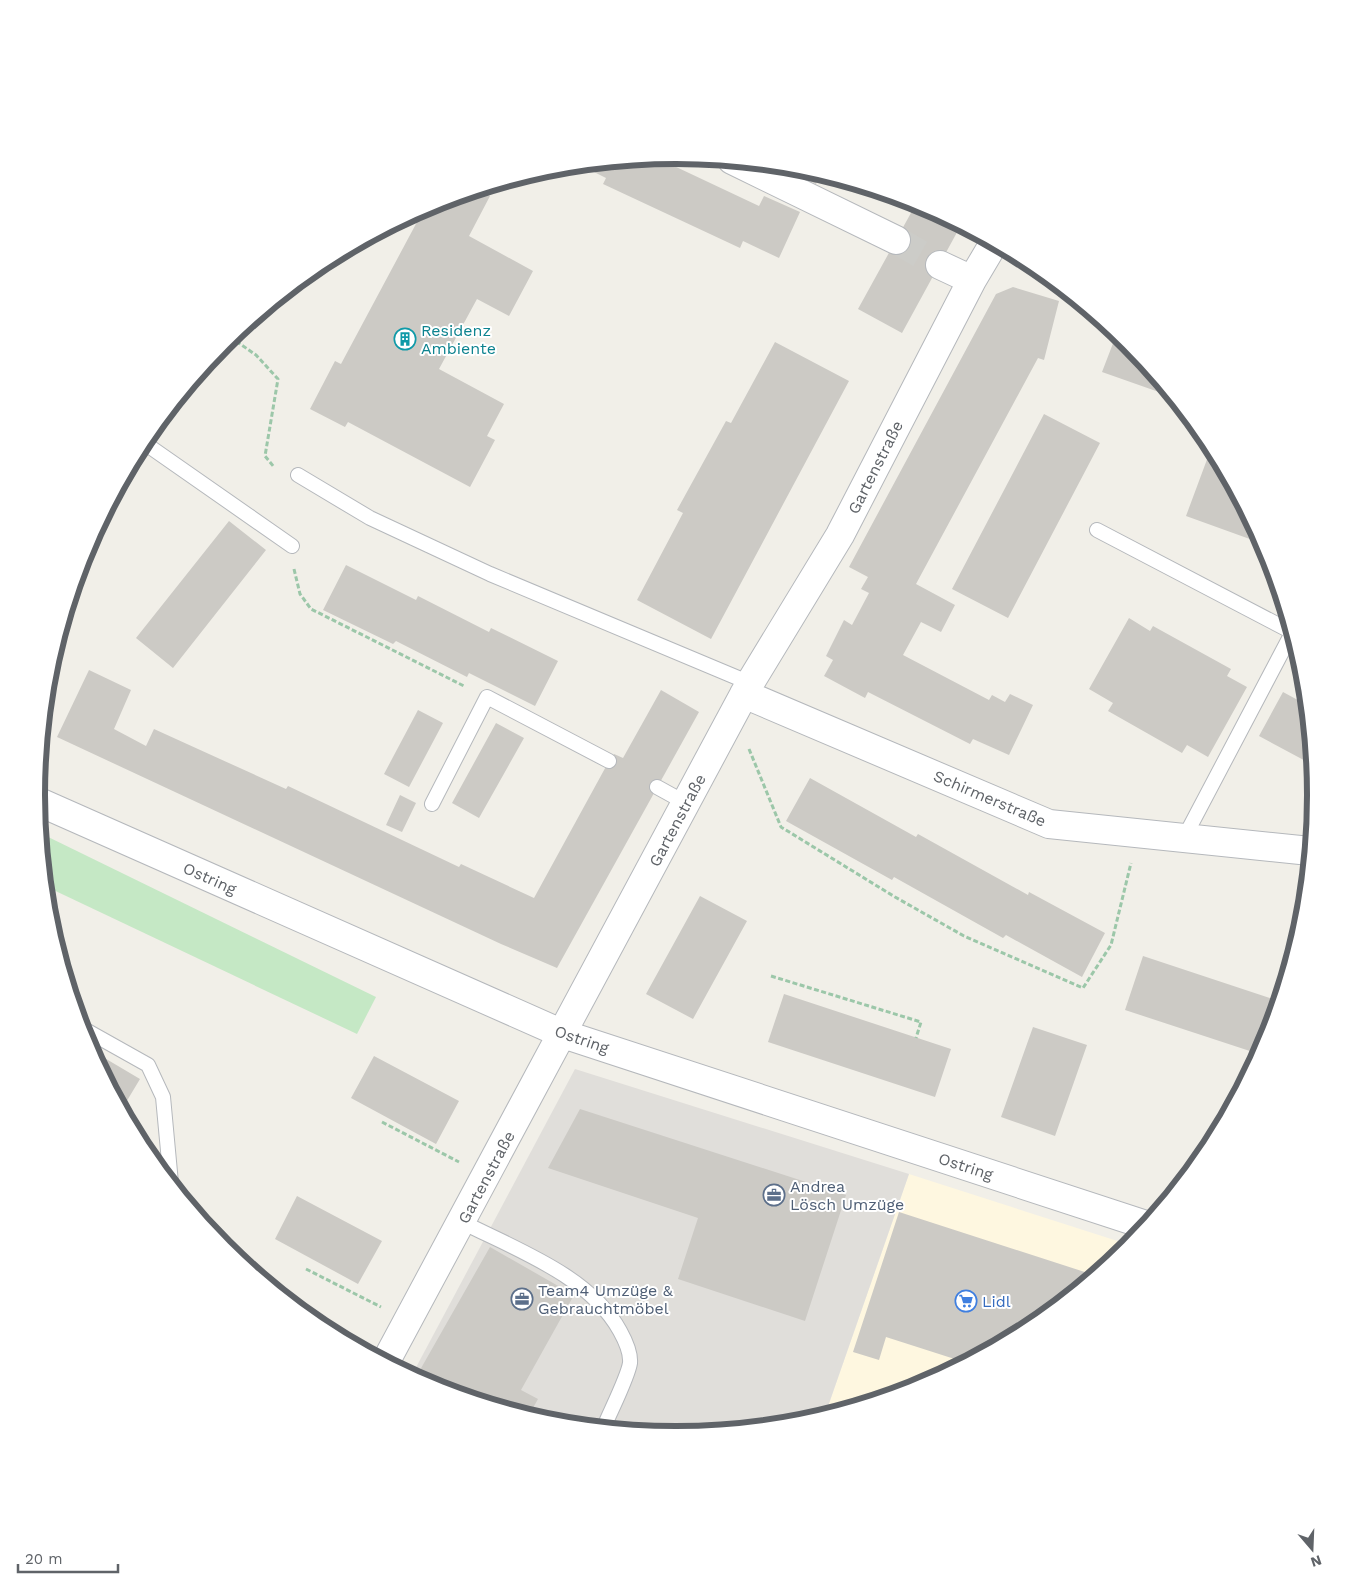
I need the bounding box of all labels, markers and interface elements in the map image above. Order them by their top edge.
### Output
place label: Residenz Ambiente [421,321,496,358]
building icon: Residenz Ambiente [393,327,417,351]
street label: Gartenstraße [844,417,907,517]
street label: Schirmerstraße [931,766,1049,831]
street label: Gartenstraße [645,771,710,870]
street label: Ostring [180,858,240,899]
street label: Ostring [552,1021,612,1058]
street label: Gartenstraße [454,1128,519,1227]
street label: Ostring [936,1149,996,1184]
place label: Andrea Lösch Umzüge [790,1177,904,1214]
office icon: Andrea Lösch Umzüge [762,1183,786,1207]
place label: Team4 Umzüge & Gebrauchtmöbel [538,1281,674,1318]
office icon: Team4 Umzüge & Gebrauchtmöbel [510,1287,534,1311]
supermarket icon: Lidl [954,1289,978,1313]
place label: Lidl [982,1292,1011,1311]
north arrow [1287,1524,1337,1574]
scale bar [18,1542,118,1574]
text: 20 m [25,1550,63,1568]
text: N [1309,1552,1324,1571]

